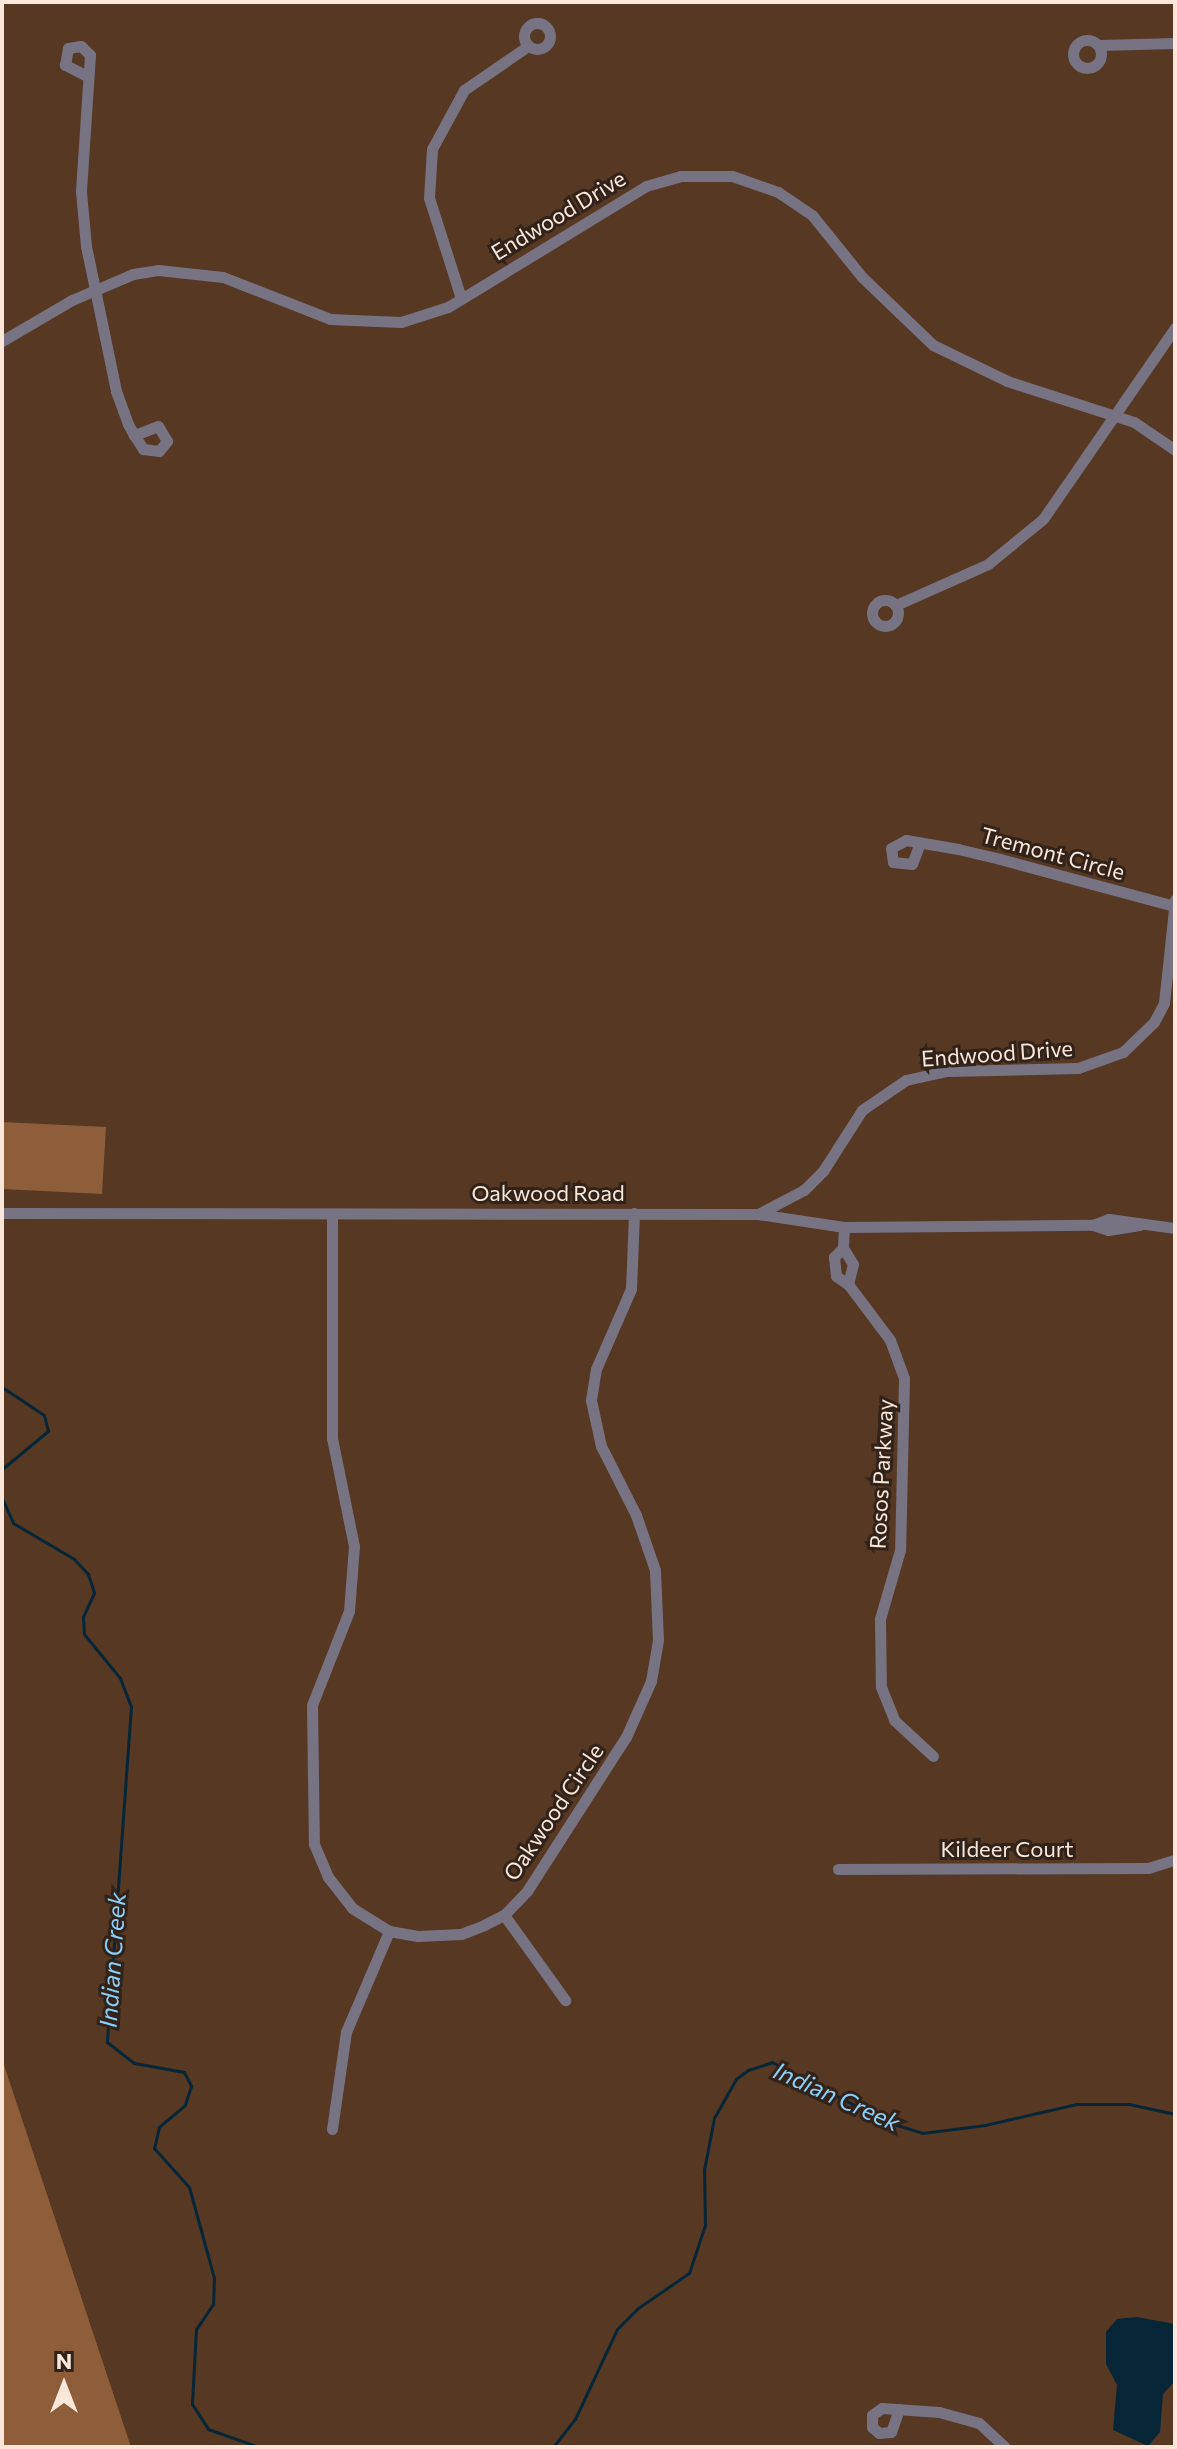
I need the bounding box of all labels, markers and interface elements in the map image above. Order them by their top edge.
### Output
street label: Endwood Drive [486,165,630,265]
street label: Tremont Circle [978,821,1128,885]
street label: Endwood Drive [920,1035,1074,1071]
street label: Oakwood Road [471,1180,625,1206]
street label: Rosos Parkway [864,1398,898,1550]
street label: Oakwood Circle [498,1739,608,1885]
street label: Kildeer Court [940,1836,1074,1862]
water label: Indian Creek [93,1891,131,2029]
water label: Indian Creek [769,2055,905,2137]
north arrow [24,2345,104,2425]
text: N [56,2347,72,2374]

